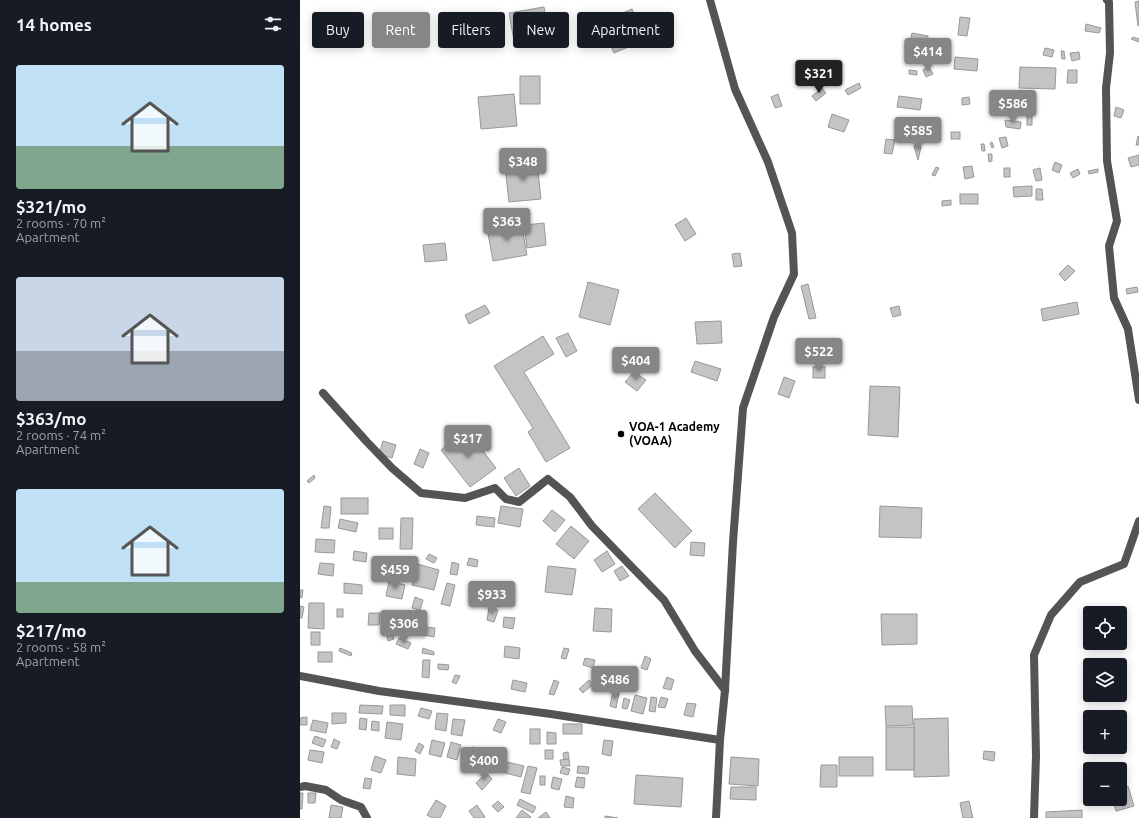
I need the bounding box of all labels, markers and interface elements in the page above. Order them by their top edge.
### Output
chip: Buy [312,12,364,48]
chip: Rent [372,12,430,48]
chip: Filters [438,12,505,48]
chip: New [513,12,569,48]
chip: Apartment [577,12,674,48]
icon: filters [262,13,284,35]
text: 14 homes [16,15,92,34]
pin: $414 [904,38,952,72]
text: $414 [913,44,943,58]
pin: $321 [795,60,843,94]
text: $321 [804,66,834,80]
pin: $586 [989,90,1037,124]
icon: home [114,91,186,163]
text: $586 [998,96,1028,110]
pin: $585 [894,117,942,151]
text: $585 [903,123,933,137]
pin: $348 [499,148,547,182]
text: $348 [508,154,538,168]
text: $321/mo [16,197,86,216]
pin: $363 [483,208,531,242]
text: $363 [492,214,522,228]
text: 2 rooms · 70 m² [16,216,106,230]
text: Apartment [16,230,80,244]
icon: home [114,303,186,375]
pin: $522 [795,338,843,372]
text: $522 [804,344,834,358]
pin: $404 [612,347,660,381]
text: $404 [621,353,651,367]
text: $363/mo [16,409,86,428]
place label: VOA-1 Academy (VOAA) [629,420,720,448]
pin: $217 [444,425,492,459]
text: 2 rooms · 74 m² [16,428,106,442]
marker: VOA-1 Academy (VOAA) [616,429,626,439]
text: $217 [453,431,483,445]
text: Apartment [16,442,80,456]
icon: home [114,515,186,587]
pin: $459 [371,556,419,590]
text: $459 [380,562,410,576]
pin: $933 [468,581,516,615]
text: $933 [477,587,507,601]
map controls [1083,606,1127,806]
button: locate [1083,606,1127,650]
pin: $306 [380,610,428,644]
text: $306 [389,616,419,630]
text: $217/mo [16,621,86,640]
text: 2 rooms · 58 m² [16,640,106,654]
text: Apartment [16,654,80,668]
button: layers [1083,658,1127,702]
pin: $486 [591,666,639,700]
text: $486 [600,672,630,686]
button: + [1083,710,1127,754]
pin: $400 [460,747,508,781]
text: $400 [469,753,499,767]
button: − [1083,762,1127,806]

